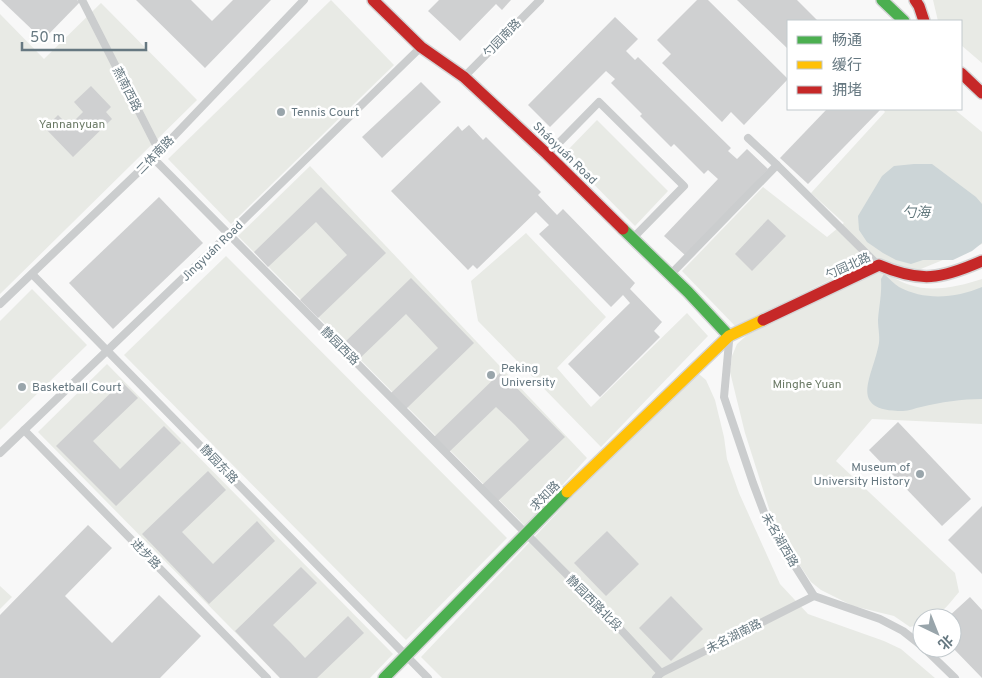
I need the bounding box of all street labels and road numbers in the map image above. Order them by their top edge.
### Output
street label: 勺园南路 [480,16,525,62]
street label: 燕南西路 [108,64,144,114]
street label: Sháoyuán Road [529,119,600,189]
street label: 二体南路 [133,133,178,179]
street label: Jìngyuán Road [178,218,247,285]
street label: 勺园北路 [823,250,874,284]
street label: 静园西路 [317,324,362,369]
street label: 静园东路 [196,442,241,488]
street label: 求知路 [527,478,564,515]
street label: 未名湖西路 [757,511,801,570]
street label: 进步路 [127,536,164,573]
street label: 静园西路北段 [562,573,624,635]
street label: 未名湖南路 [704,616,765,658]

